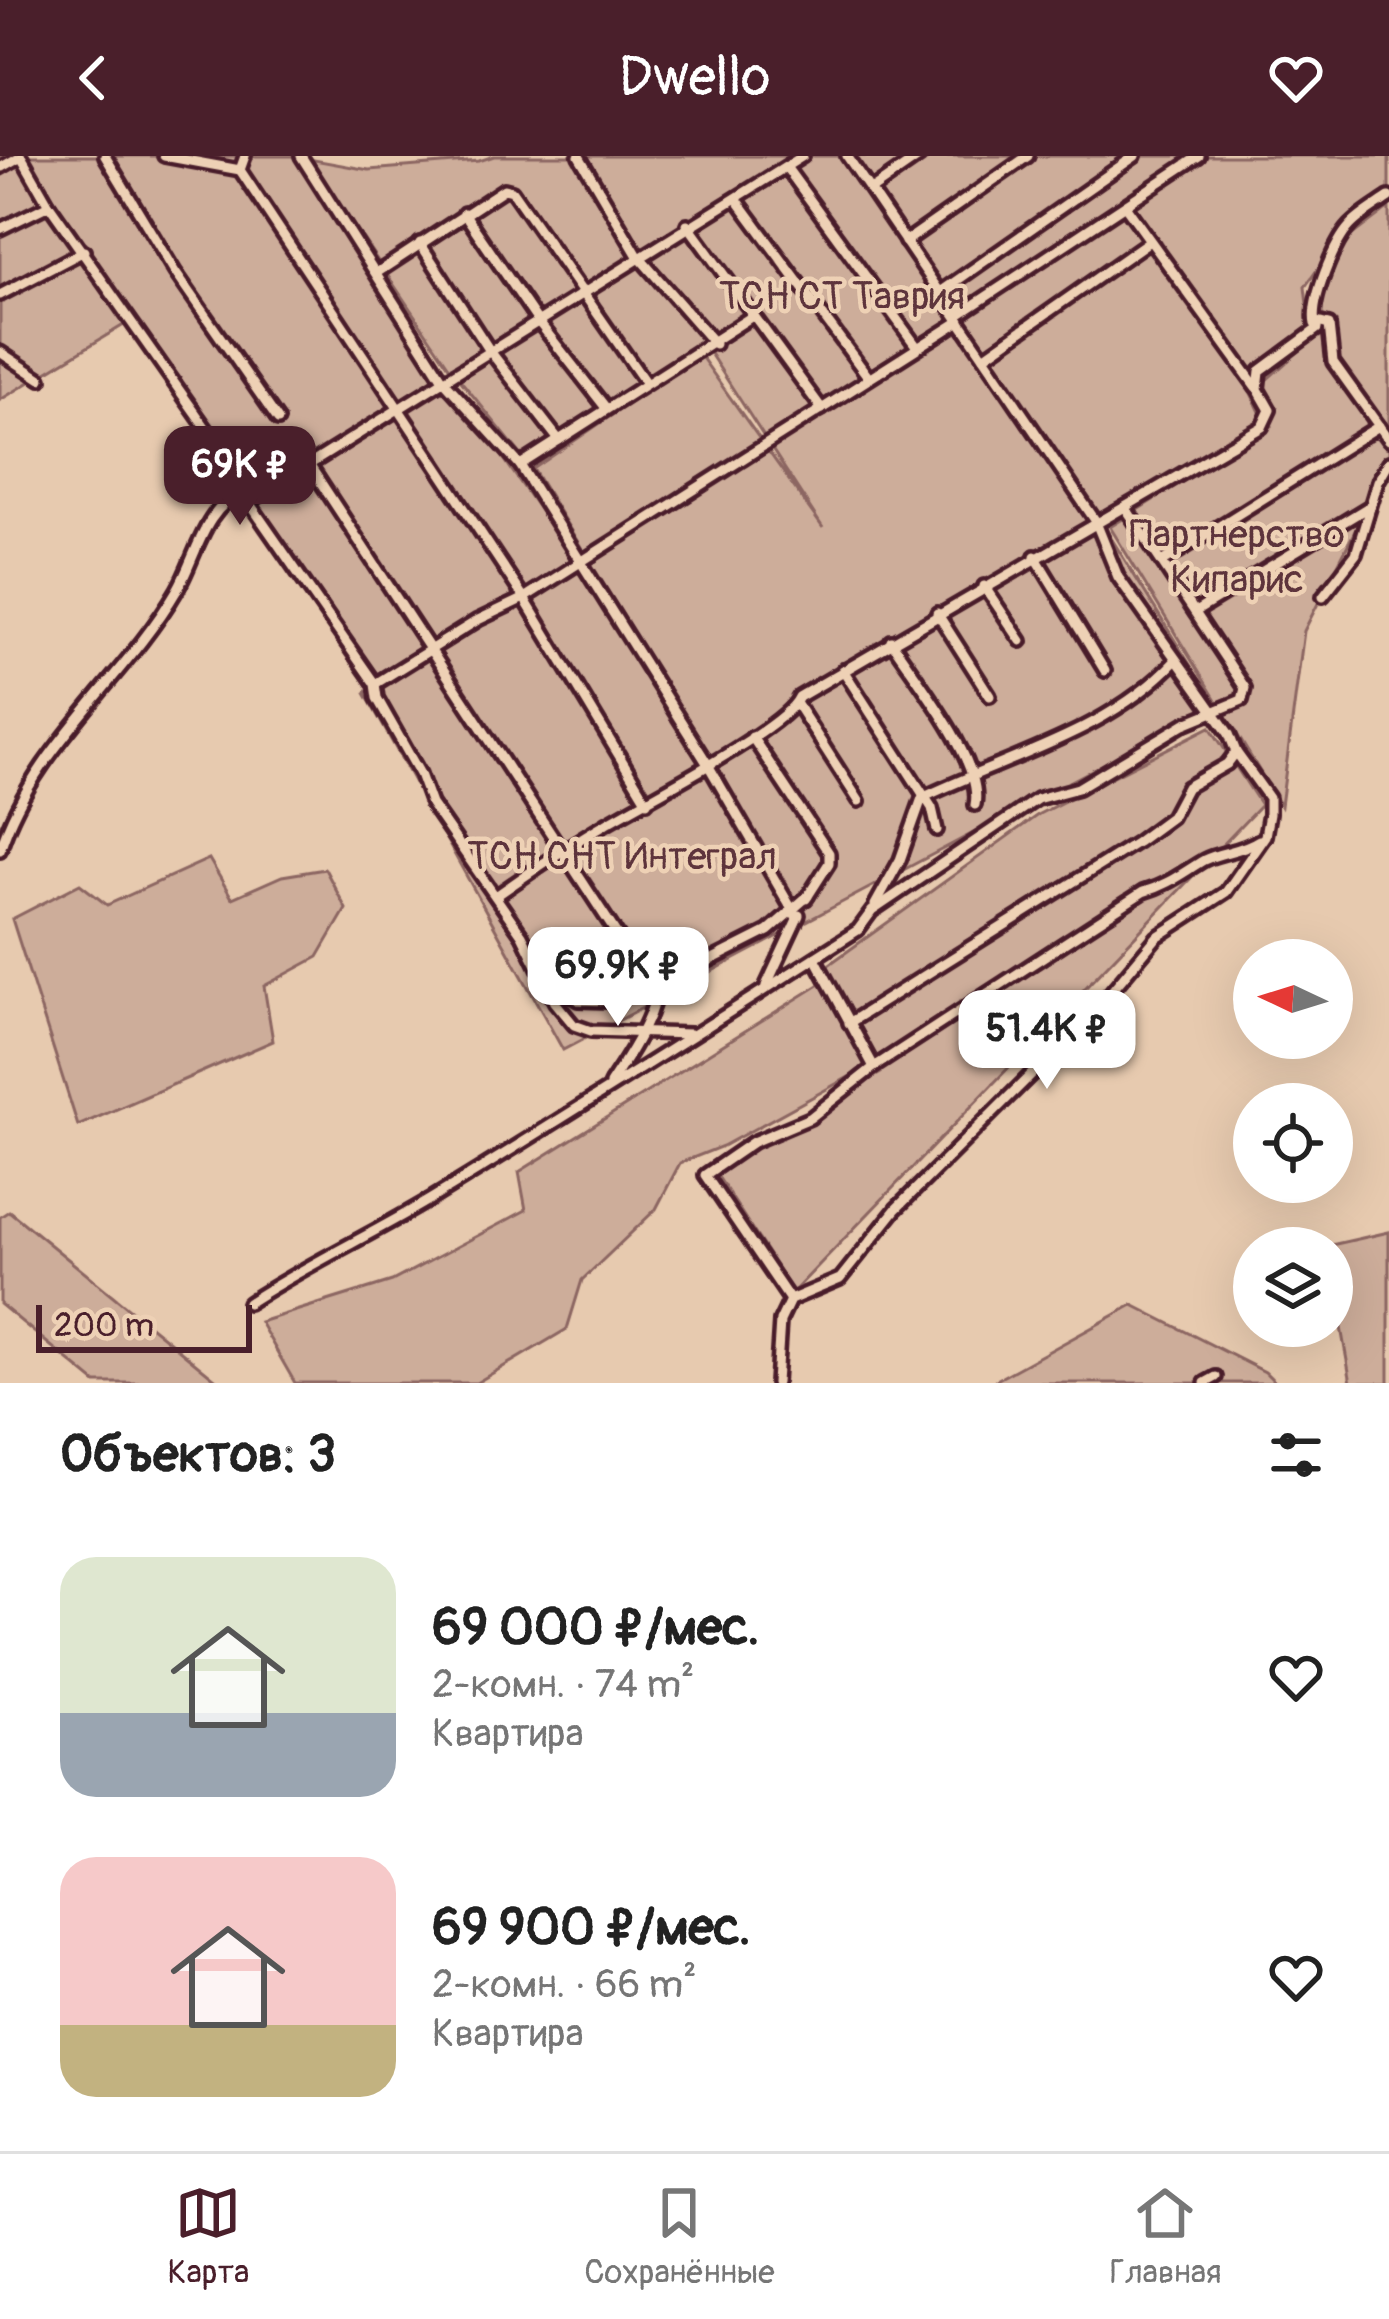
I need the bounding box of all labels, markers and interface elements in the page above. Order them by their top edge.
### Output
text: Dwello [619,44,770,112]
icon: back [60,45,126,111]
icon: heart [1263,45,1329,111]
park label: ТСН СТ Таврия [719,272,965,321]
pin: 69K ₽ [156,426,324,528]
text: 69K ₽ [191,440,289,489]
park label: Партнерство Кипарис [1129,510,1345,604]
park label: ТСН СНТ Интеграл [467,832,777,881]
pin: 69.9K ₽ [507,927,729,1029]
north arrow [1233,939,1353,1059]
map controls [1233,939,1353,1347]
text: 69.9K ₽ [555,941,681,990]
pin: 51.4K ₽ [936,990,1158,1092]
text: 51.4K ₽ [986,1004,1108,1053]
button: locate [1233,1083,1353,1203]
button: layers [1233,1227,1353,1347]
scale bar [36,1299,252,1352]
text: 200 m [54,1305,154,1346]
icon: filters [1263,1422,1329,1488]
text: Объектов: 3 [60,1423,336,1487]
text: 69 000 ₽/мес. [432,1596,759,1660]
icon: home [156,1605,300,1749]
icon: heart [1263,1644,1329,1710]
text: 2-комн. · 74 m² [432,1660,694,1709]
text: Квартира [432,1709,584,1758]
text: 69 900 ₽/мес. [432,1896,751,1960]
icon: home [156,1905,300,2049]
icon: heart [1263,1944,1329,2010]
text: 2-комн. · 66 m² [432,1960,697,2009]
text: Квартира [432,2009,584,2058]
tab: Карта [167,2180,249,2293]
tab: Сохранённые [584,2180,774,2293]
tab: Главная [1109,2180,1222,2293]

